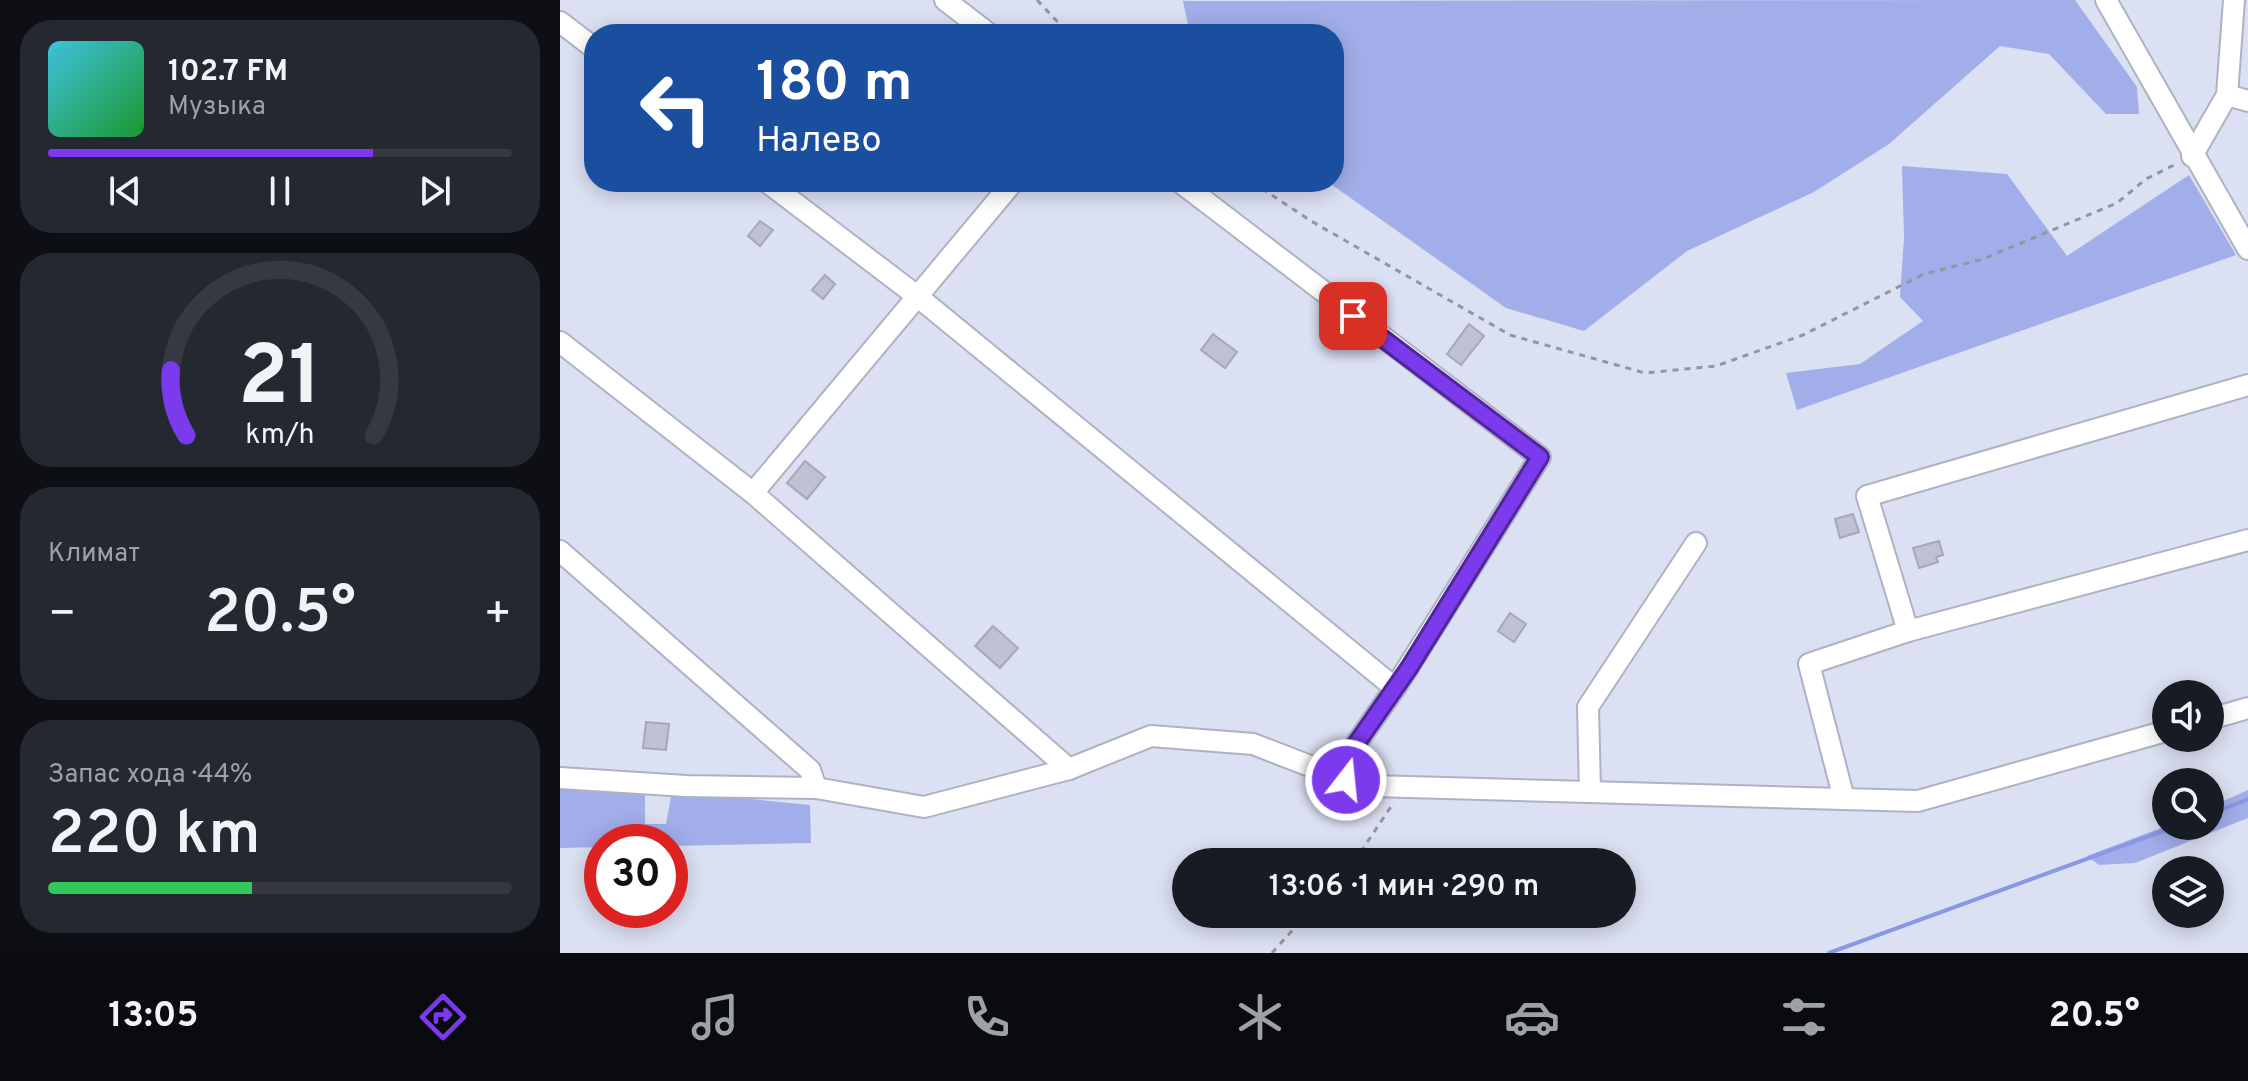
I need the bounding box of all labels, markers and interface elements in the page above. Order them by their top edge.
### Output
text: 180 m [756,50,913,120]
text: 102.7 FM [168,54,288,91]
icon: left [624,56,728,160]
text: Музыка [168,91,266,124]
text: Налево [756,119,882,165]
icon: previous [103,169,147,213]
icon: pause [258,169,302,213]
icon: next [413,169,457,213]
pin [1319,282,1387,350]
icon: arrive [1331,294,1375,338]
text: 21 [238,328,322,433]
text: km/h [245,418,315,454]
text: Климат [48,538,140,571]
text: 20.5° [204,578,356,654]
text: − [48,588,76,644]
text: + [484,588,512,644]
map controls [2152,680,2224,928]
button: sound [2152,680,2224,752]
position arrow [1304,738,1388,822]
text: Запас хода · 44% [48,759,253,792]
button: search [2152,768,2224,840]
text: 220 km [48,799,260,875]
speed limit sign: 30 [584,824,688,928]
button: layers [2152,856,2224,928]
text: 13:06 · 1 мин · 290 m [1269,869,1539,906]
icon: directions [415,989,471,1045]
icon: music [687,989,743,1045]
icon: phone [959,989,1015,1045]
icon: climate [1232,989,1288,1045]
icon: car [1504,989,1560,1045]
icon: filters [1776,989,1832,1045]
text: 13:05 [108,994,199,1040]
text: 20.5° [2048,994,2140,1040]

